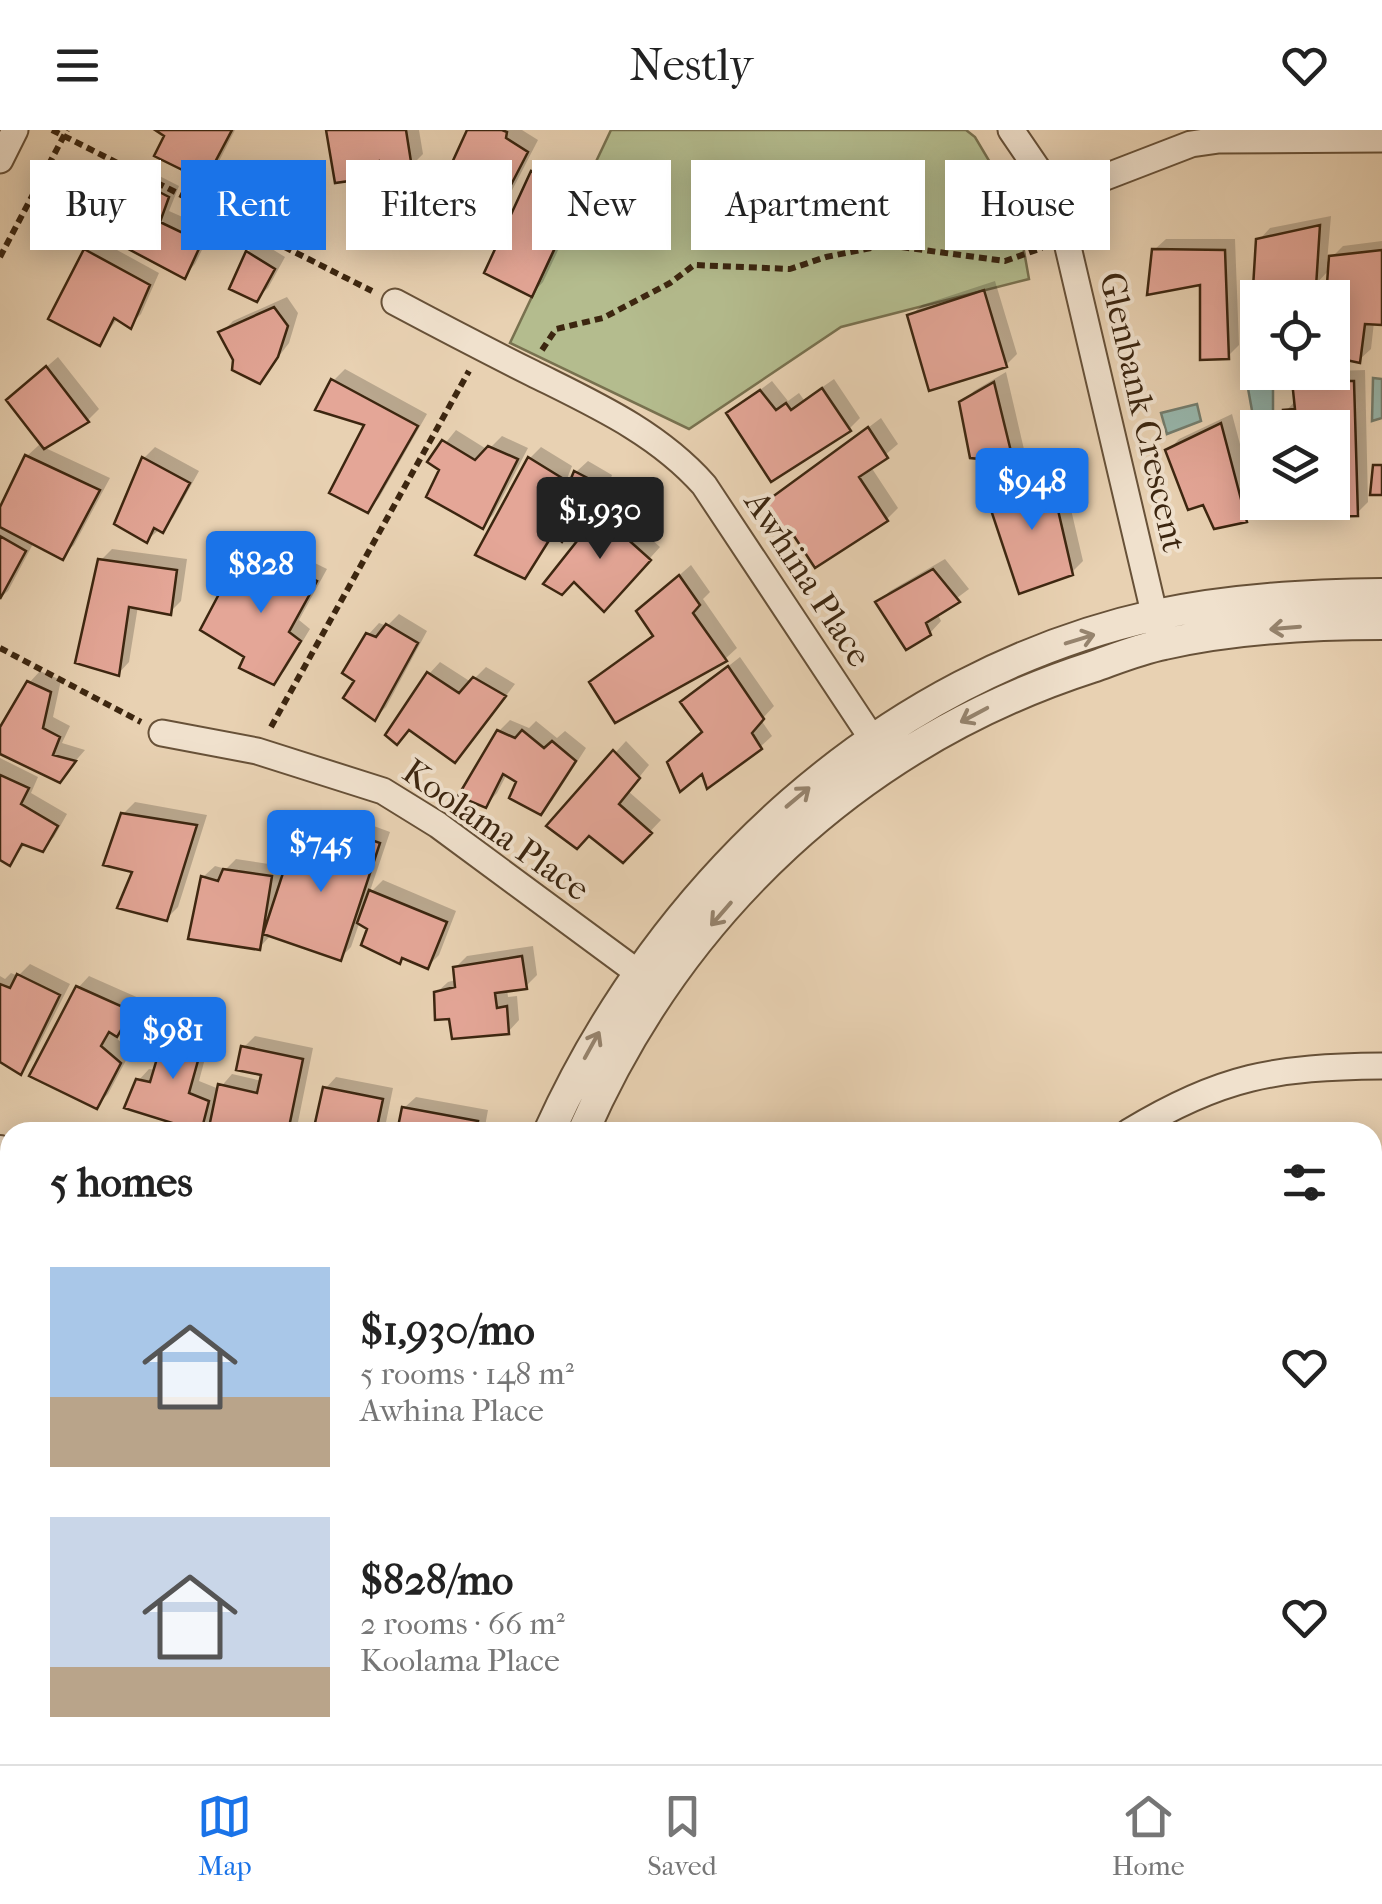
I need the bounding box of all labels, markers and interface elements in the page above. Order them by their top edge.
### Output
icon: menu [50,38,105,93]
icon: heart [1277,38,1332,93]
text: Nestly [629,39,753,92]
chip: Buy [30,160,161,250]
chip: Rent [181,160,326,250]
chip: Filters [346,160,512,250]
chip: New [532,160,671,250]
chip: Apartment [691,160,925,250]
chip: House [945,160,1110,250]
street label: Glenbank Crescent [1091,268,1195,556]
map controls [1240,280,1350,520]
button: locate [1240,280,1350,390]
button: layers [1240,410,1350,520]
pin: $948 [973,448,1091,533]
text: $948 [997,462,1067,499]
pin: $1,930 [519,477,681,562]
street label: Awhina Place [735,482,880,674]
text: $1,930 [559,491,641,528]
pin: $828 [202,531,320,616]
text: $828 [228,545,294,582]
one-way arrow [1269,618,1301,637]
one-way arrow [1064,628,1095,646]
one-way arrow [960,706,990,725]
street label: Koolama Place [395,751,597,909]
one-way arrow [785,786,811,808]
pin: $745 [262,810,380,895]
text: $745 [289,824,353,861]
one-way arrow [710,901,732,927]
pin: $981 [114,997,232,1082]
text: $981 [142,1011,204,1048]
one-way arrow [583,1031,602,1061]
icon: filters [1277,1155,1332,1210]
text: 5 homes [50,1158,193,1207]
text: $1,930/mo [360,1306,535,1355]
icon: home [130,1307,250,1427]
icon: heart [1277,1340,1332,1395]
text: 5 rooms · 148 m² [360,1355,574,1392]
text: Awhina Place [360,1392,544,1429]
text: $828/mo [360,1556,513,1605]
icon: home [130,1557,250,1677]
icon: heart [1277,1590,1332,1645]
text: 2 rooms · 66 m² [360,1605,565,1642]
text: Koolama Place [360,1642,560,1679]
tab: Map [197,1789,252,1882]
tab: Saved [647,1789,717,1882]
tab: Home [1112,1789,1185,1882]

